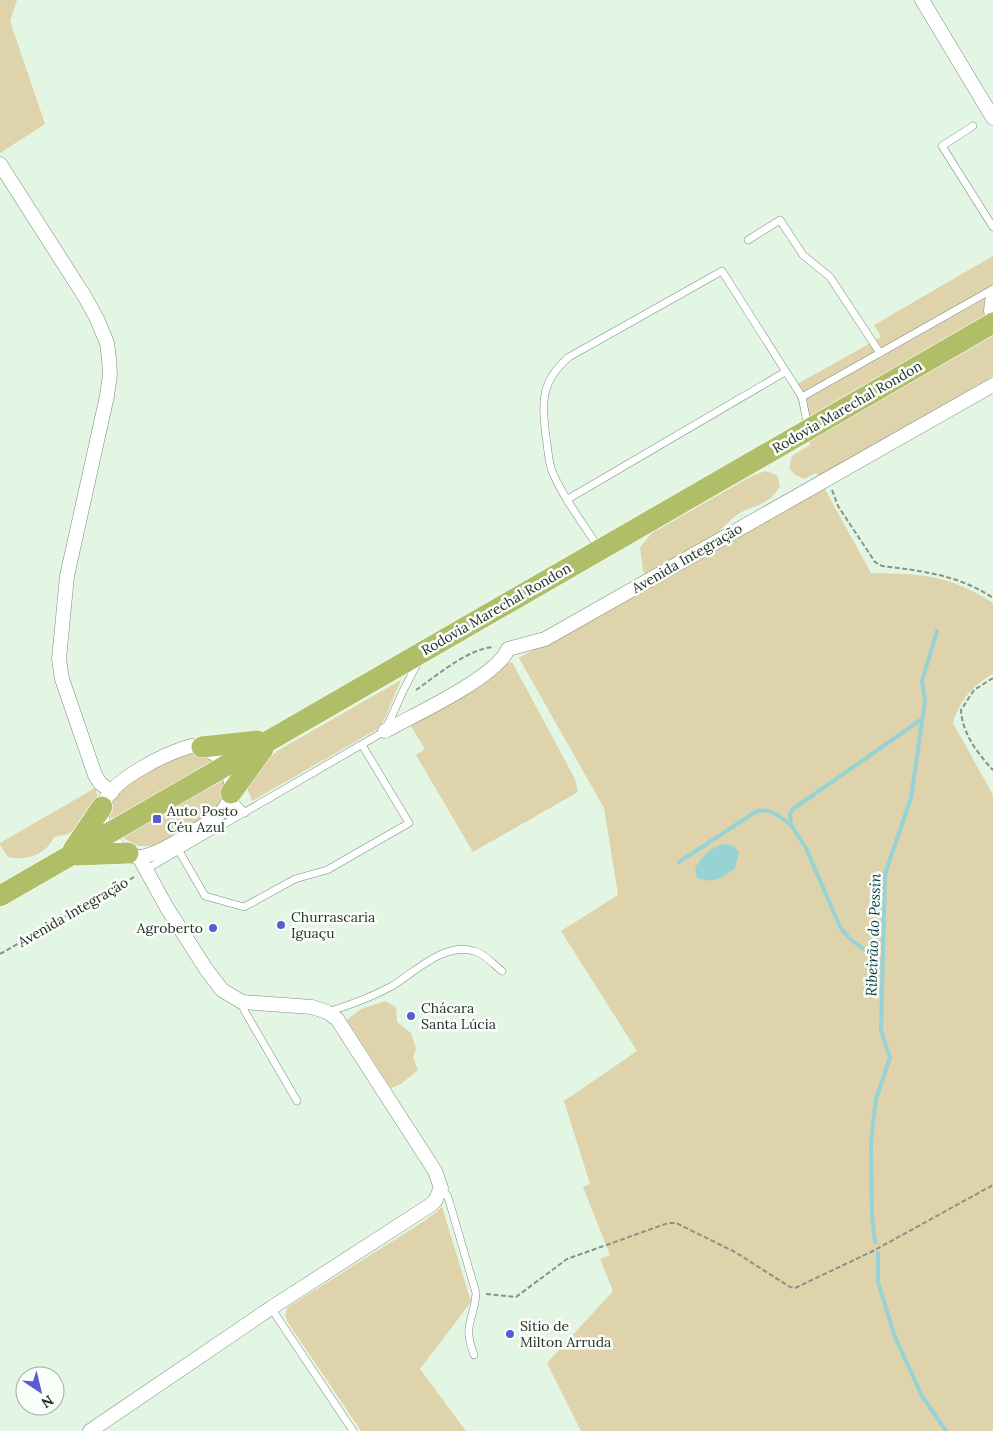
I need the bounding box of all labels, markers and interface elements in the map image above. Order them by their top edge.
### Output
street label: Rodovia Marechal Rondon [769,356,925,457]
street label: Avenida Integração [628,519,745,597]
street label: Rodovia Marechal Rondon [418,558,574,659]
place label: Auto Posto Céu Azul [166,802,238,836]
marker: Auto Posto Céu Azul [151,813,163,825]
water label: Ribeirão do Pessin [861,872,885,997]
street label: Avenida Integração [14,873,131,951]
place label: Churrascaria Iguaçu [291,908,375,942]
place label: Agroberto [136,919,203,937]
marker: Churrascaria Iguaçu [275,919,287,931]
marker: Agroberto [207,922,219,934]
place label: Chácara Santa Lúcia [421,999,496,1033]
marker: Chácara Santa Lúcia [405,1010,417,1022]
place label: Sítio de Milton Arruda [520,1317,611,1351]
marker: Sítio de Milton Arruda [504,1328,516,1340]
north arrow [15,1366,65,1416]
text: N [38,1391,57,1412]

